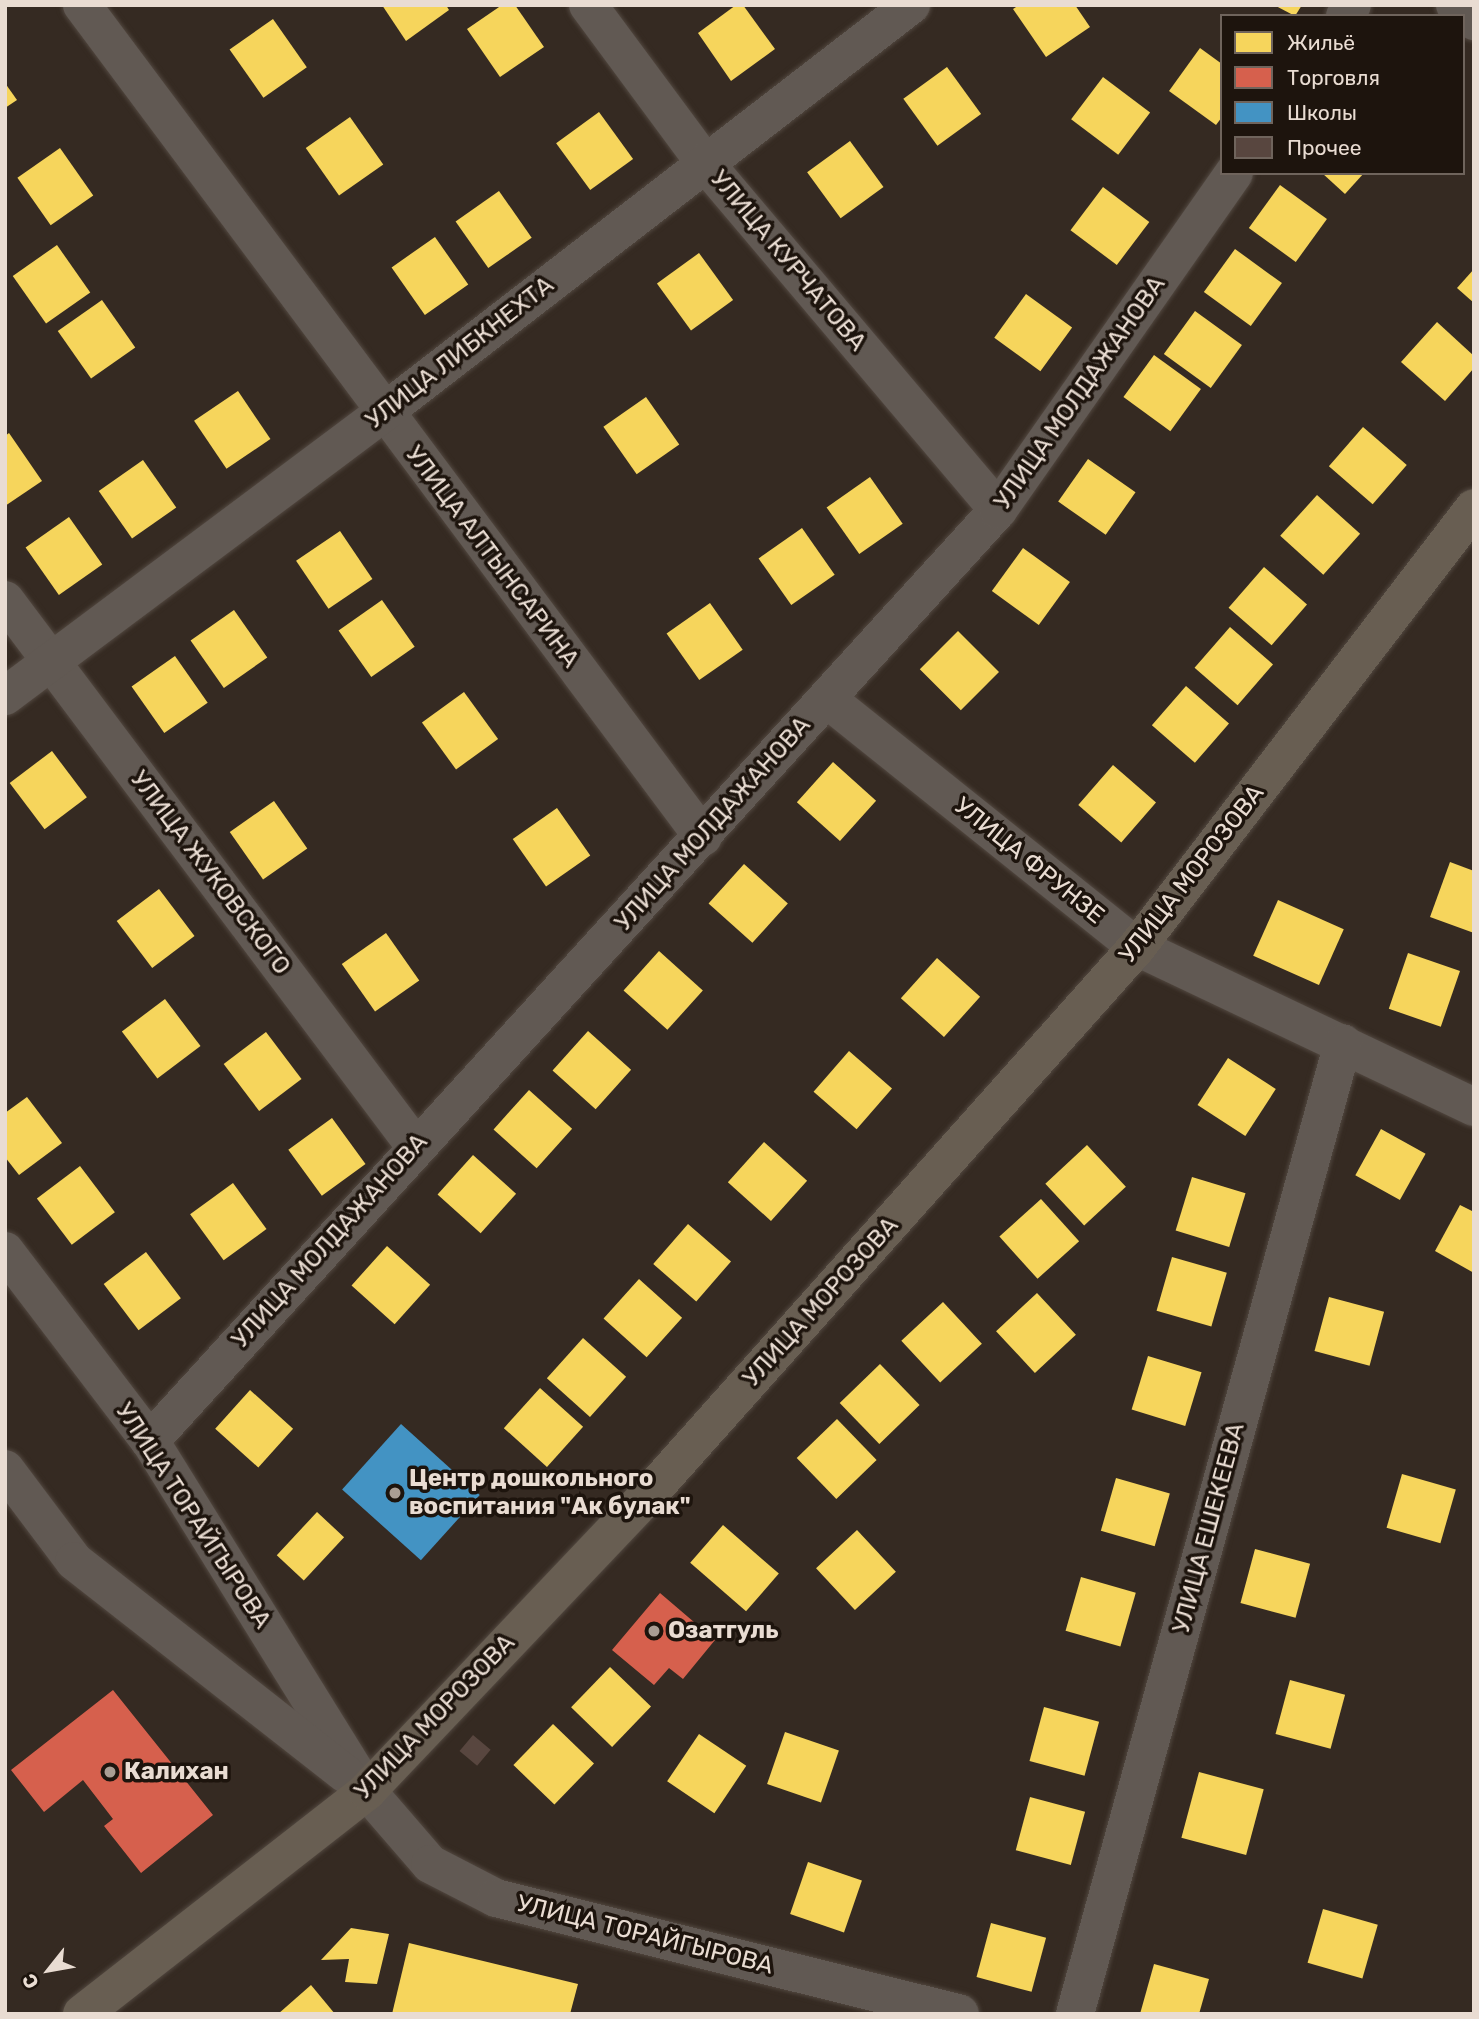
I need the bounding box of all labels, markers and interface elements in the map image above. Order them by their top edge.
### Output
legend [1220,14,1465,175]
text: Жильё [1287,30,1355,55]
text: Торговля [1287,65,1380,90]
text: Школы [1287,100,1357,125]
text: Прочее [1287,135,1362,160]
street label: УЛИЦА КУРЧАТОВА [704,165,872,357]
street label: УЛИЦА ЛИБКНЕХТА [361,271,559,435]
street label: УЛИЦА МОЛДАЖАНОВА [988,271,1172,515]
street label: УЛИЦА АЛТЫНСАРИНА [399,441,585,673]
street label: УЛИЦА МОЛДАЖАНОВА [609,711,817,937]
street label: УЛИЦА ЖУКОВСКОГО [124,765,296,981]
street label: УЛИЦА МОРОЗОВА [1114,779,1270,969]
street label: УЛИЦА ФРУНЗЕ [948,792,1110,930]
street label: УЛИЦА МОЛДАЖАНОВА [226,1128,434,1354]
street label: УЛИЦА МОРОЗОВА [737,1211,905,1393]
street label: УЛИЦА ТОРАЙГЫРОВА [109,1398,277,1634]
street label: УЛИЦА ЕШЕКЕЕВА [1167,1420,1251,1636]
place label: Центр дошкольного воспитания "Ак булак" [409,1465,691,1521]
marker: Центр дошкольного воспитания "Ак булак" [387,1485,403,1501]
place label: Oзатгуль [668,1617,779,1645]
marker: Oзатгуль [646,1623,662,1639]
street label: УЛИЦА МОРОЗОВА [349,1629,521,1805]
place label: Калихан [124,1758,229,1786]
marker: Калихан [102,1764,118,1780]
street label: УЛИЦА ТОРАЙГЫРОВА [514,1889,776,1981]
north arrow [14,1935,84,2005]
text: С [17,1969,44,1993]

